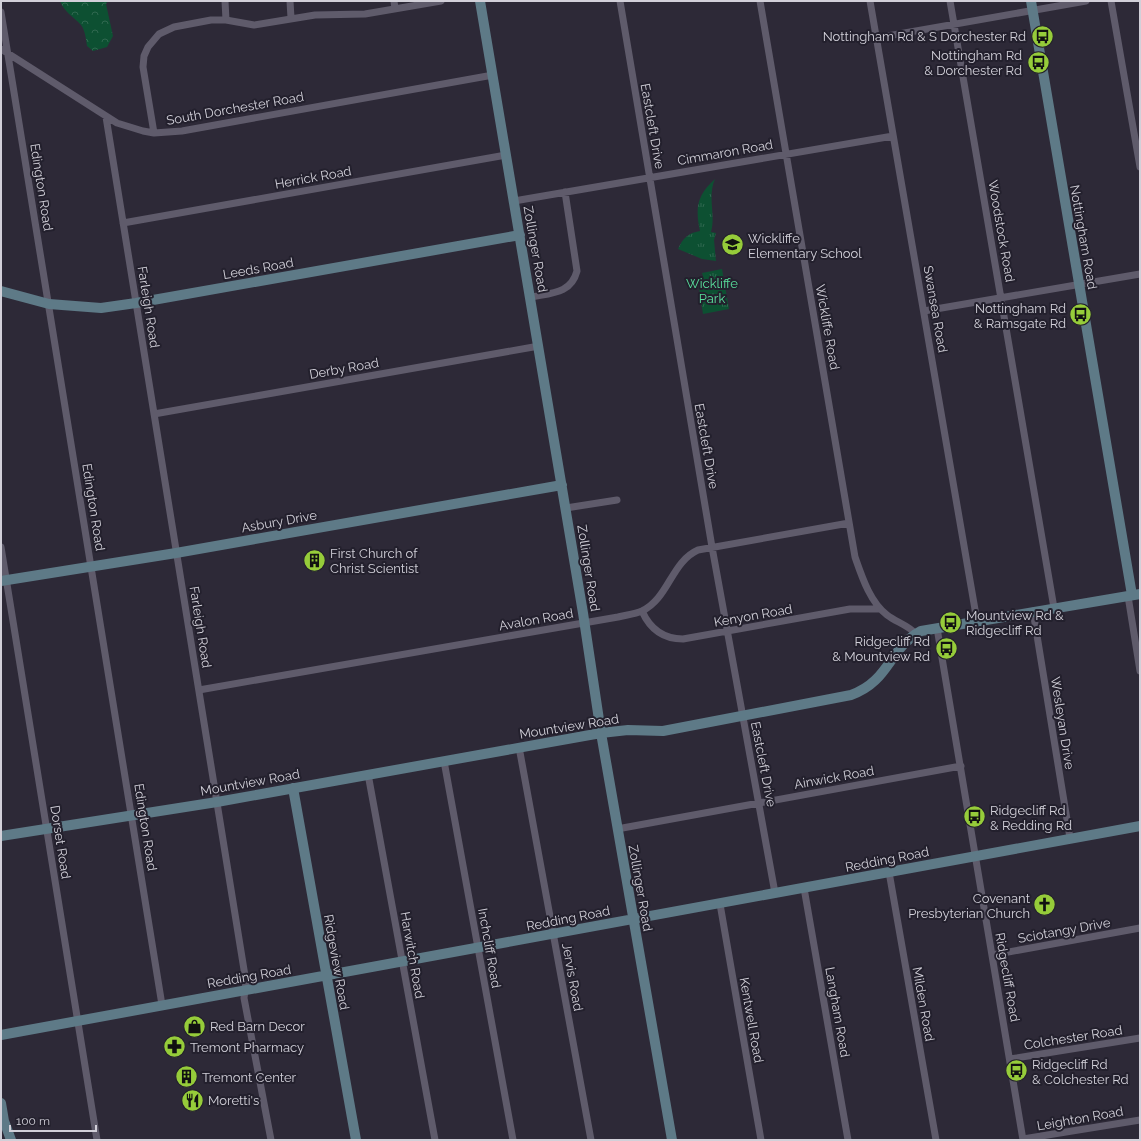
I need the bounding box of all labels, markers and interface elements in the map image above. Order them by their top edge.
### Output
bus stop icon: Nottingham Rd & S Dorchester Rd [1029,23,1055,49]
place label: Nottingham Rd & S Dorchester Rd [823,29,1026,44]
place label: Nottingham Rd & Dorchester Rd [924,48,1022,78]
bus stop icon: Nottingham Rd & Dorchester Rd [1025,49,1051,75]
street label: Eastcleft Drive [638,82,667,170]
street label: South Dorchester Road [165,89,305,128]
street label: Cimmaron Road [676,137,774,168]
street label: Edington Road [27,142,56,232]
street label: Herrick Road [274,163,353,192]
street label: Woodstock Road [985,179,1018,283]
street label: Nottingham Road [1067,184,1100,290]
street label: Zollinger Road [521,205,551,294]
place label: Wickliffe Elementary School [748,231,862,261]
school or university icon: Wickliffe Elementary School [720,232,746,258]
street label: Leeds Road [222,255,295,282]
street label: Swansea Road [920,264,951,354]
street label: Farleigh Road [135,265,162,349]
park label: Wickliffe Park [686,276,738,306]
street label: Wickliffe Road [813,283,842,371]
place label: Nottingham Rd & Ramsgate Rd [974,301,1066,331]
bus stop icon: Nottingham Rd & Ramsgate Rd [1068,302,1094,328]
street label: Derby Road [308,355,380,382]
street label: Eastcleft Drive [692,402,721,490]
street label: Edington Road [79,462,108,552]
street label: Asbury Drive [240,507,318,536]
street label: Zollinger Road [574,524,603,613]
place label: First Church of Christ Scientist [330,546,419,576]
building icon: First Church of Christ Scientist [301,547,327,573]
street label: Farleigh Road [187,585,214,669]
street label: Kenyon Road [713,601,794,630]
street label: Avalon Road [498,606,575,633]
place label: Mountview Rd & Ridgecliff Rd [966,608,1064,638]
bus stop icon: Mountview Rd & Ridgecliff Rd [937,609,963,635]
place label: Ridgecliff Rd & Mountview Rd [832,634,930,664]
bus stop icon: Ridgecliff Rd & Mountview Rd [933,635,959,661]
street label: Wesleyan Drive [1048,676,1077,771]
street label: Mountview Road [518,711,620,742]
street label: Eastcleft Drive [748,720,779,808]
street label: Ainwick Road [793,763,875,792]
street label: Mountview Road [199,766,301,799]
street label: Edington Road [131,782,160,872]
place label: Ridgecliff Rd & Redding Rd [990,803,1072,833]
street label: Dorset Road [47,804,74,880]
bus stop icon: Ridgecliff Rd & Redding Rd [961,804,987,830]
street label: Zollinger Road [626,844,656,933]
street label: Redding Road [844,844,930,875]
place label: Covenant Presbyterian Church [908,891,1031,921]
church icon: Covenant Presbyterian Church [1032,892,1058,918]
street label: Redding Road [525,903,611,934]
street label: Inchcliff Road [475,907,504,989]
street label: Harwitch Road [397,910,428,1000]
street label: Ridgeview Road [321,913,352,1011]
street label: Sciotangy Drive [1017,915,1112,946]
street label: Ridgecliff Road [992,931,1023,1023]
street label: Jervis Road [559,942,586,1012]
street label: Redding Road [206,962,292,991]
street label: Langham Road [822,966,853,1058]
street label: Milden Road [910,966,937,1043]
street label: Kentwell Road [737,976,766,1064]
shop icon: Red Barn Decor [181,1013,207,1039]
place label: Red Barn Decor [210,1019,305,1034]
street label: Colchester Road [1023,1022,1123,1053]
pharmacy icon: Tremont Pharmacy [161,1034,187,1060]
place label: Tremont Pharmacy [190,1040,304,1055]
place label: Ridgecliff Rd & Colchester Rd [1032,1057,1129,1087]
bus stop icon: Ridgecliff Rd & Colchester Rd [1003,1058,1029,1084]
building icon: Tremont Center [173,1064,199,1090]
place label: Tremont Center [202,1070,297,1085]
restaurant icon: Moretti's [179,1087,205,1113]
place label: Moretti's [208,1093,259,1108]
street label: Leighton Road [1036,1104,1124,1133]
scale bar [10,1107,96,1133]
text: 100 m [16,1114,50,1128]

